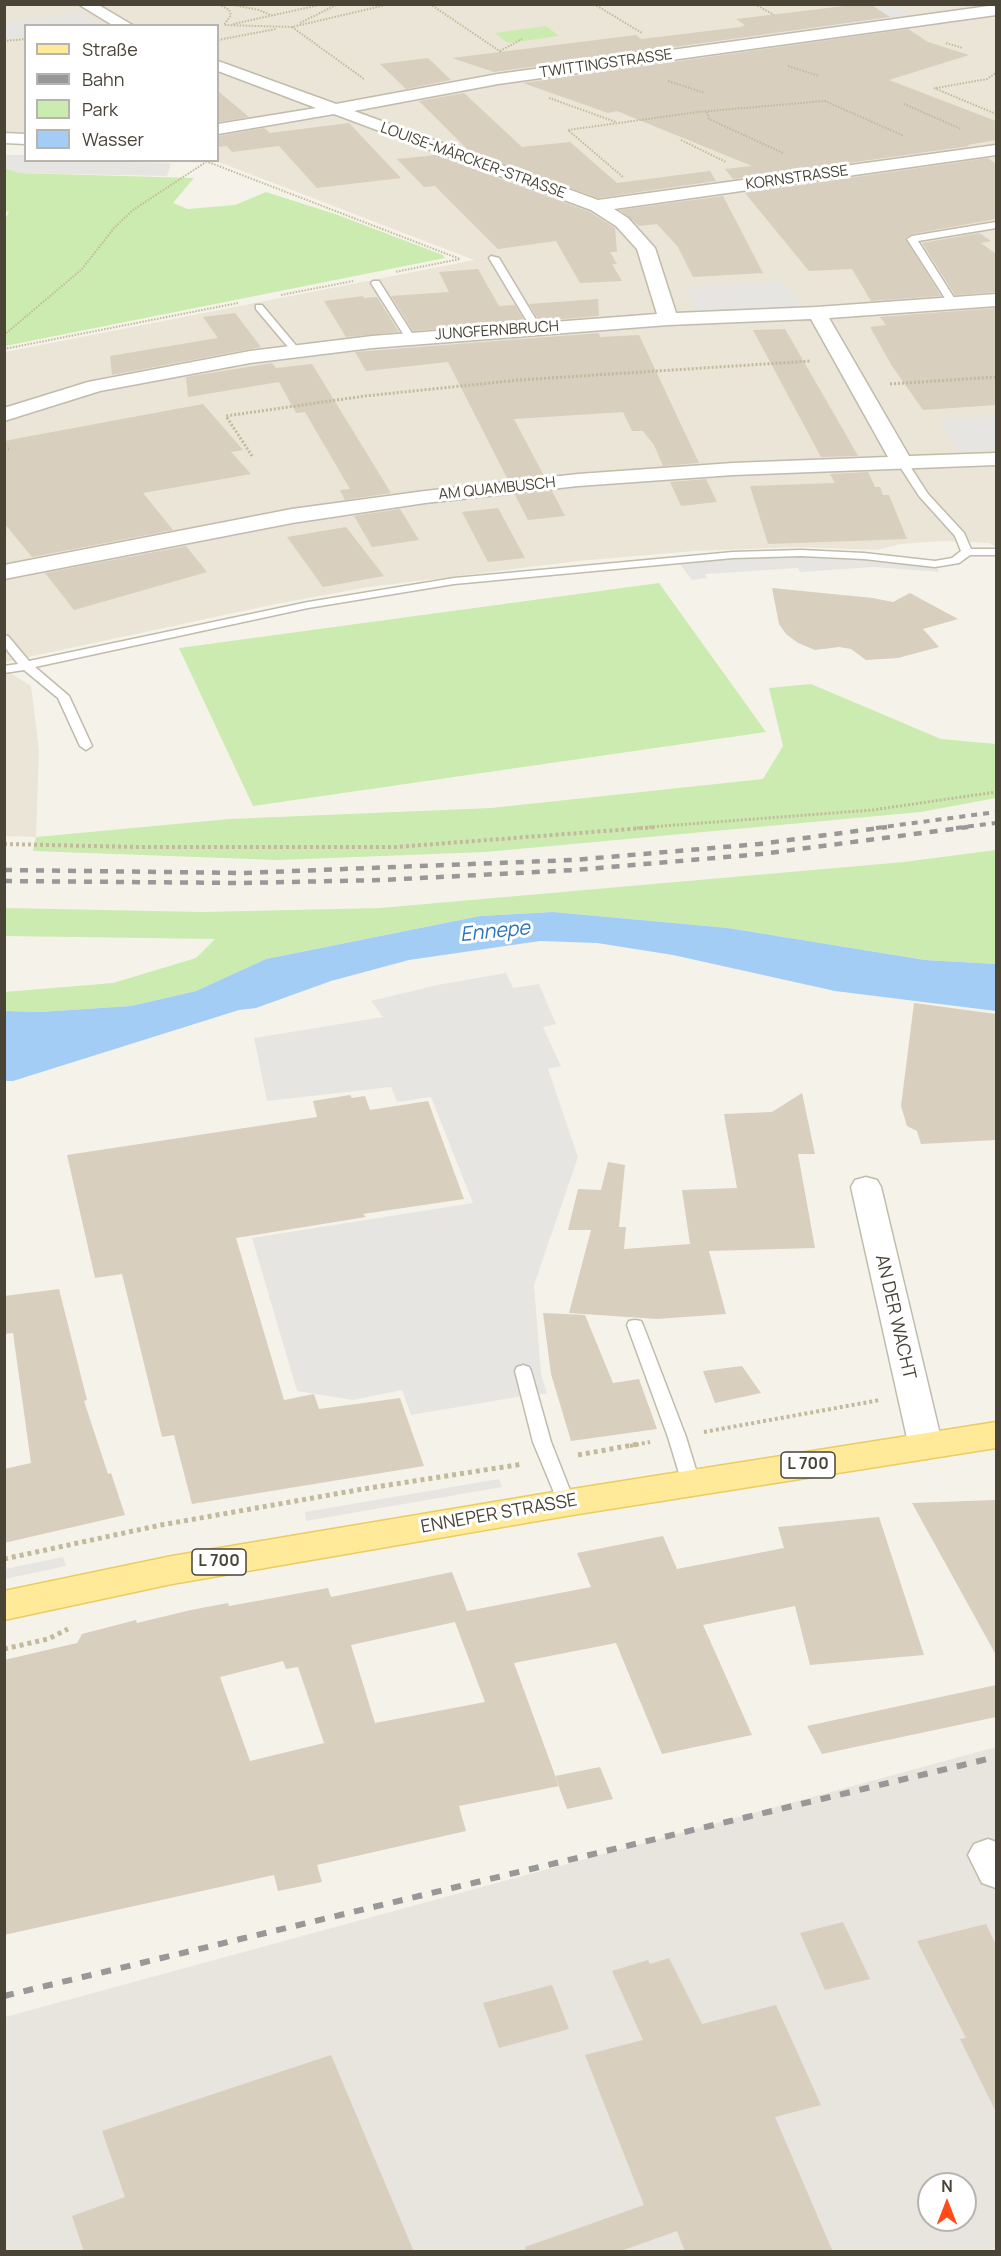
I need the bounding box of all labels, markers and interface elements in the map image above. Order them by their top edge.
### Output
legend [24,24,219,162]
text: Straße [82,37,138,61]
street label: TWITTINGSTRASSE [539,46,673,82]
text: Bahn [82,67,124,91]
text: Park [82,97,118,121]
street label: LOUISE-MÄRCKER-STRASSE [378,119,568,203]
text: Wasser [82,127,144,151]
street label: KORNSTRASSE [745,162,849,194]
street label: JUNGFERNBRUCH [434,318,560,344]
street label: AM QUAMBUSCH [438,474,556,504]
water label: Ennepe [459,916,531,948]
street label: AN DER WACHT [870,1253,920,1381]
road number: L 700 [781,1452,835,1478]
street label: ENNEPER STRASSE [419,1490,579,1538]
road number: L 700 [192,1549,246,1575]
north arrow [917,2172,977,2232]
text: N [941,2175,953,2197]

